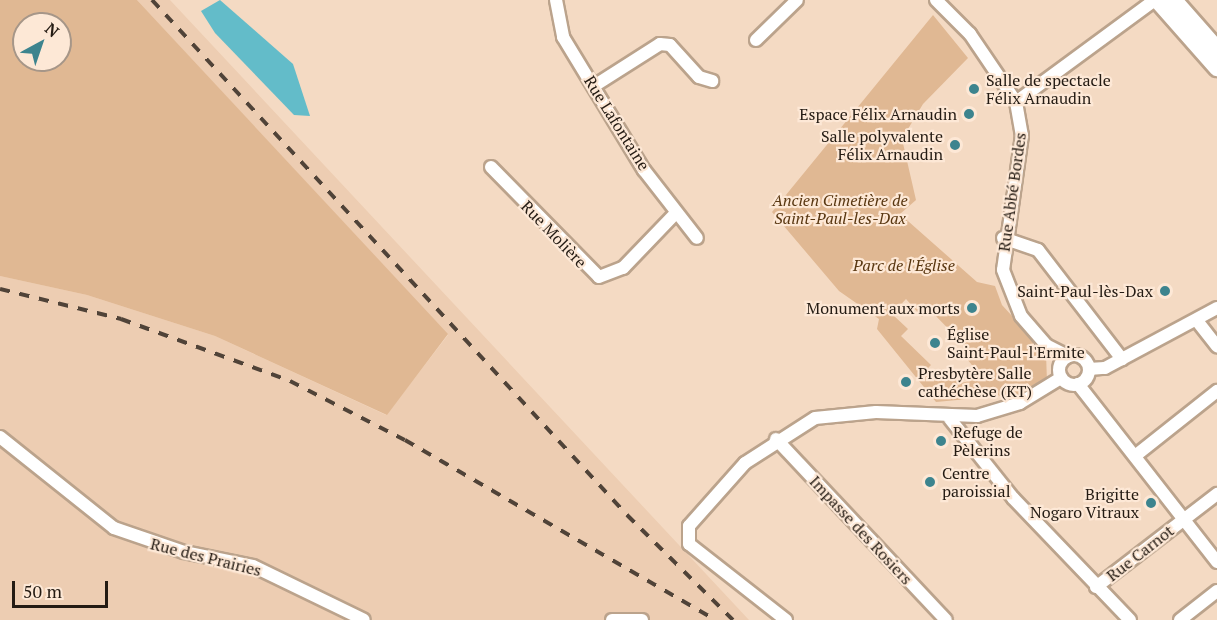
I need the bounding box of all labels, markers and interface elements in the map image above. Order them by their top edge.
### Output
north arrow [12,12,72,72]
text: N [41,17,64,42]
place label: Salle de spectacle Félix Arnaudin [986,70,1111,108]
street label: Rue Lafontaine [580,72,654,174]
marker: Salle de spectacle Félix Arnaudin [967,82,981,96]
place label: Espace Félix Arnaudin [799,104,957,124]
marker: Espace Félix Arnaudin [962,107,976,121]
place label: Salle polyvalente Félix Arnaudin [821,126,943,164]
street label: Rue Abbé Bordes [994,131,1030,253]
marker: Salle polyvalente Félix Arnaudin [948,138,962,152]
park label: Ancien Cimetière de Saint-Paul-les-Dax [772,190,908,228]
street label: Rue Molière [517,196,591,272]
park label: Parc de l'Église [853,255,955,275]
place label: Saint-Paul-lès-Dax [1017,281,1153,301]
marker: Saint-Paul-lès-Dax [1158,284,1172,298]
place label: Monument aux morts [806,298,960,318]
marker: Monument aux morts [965,301,979,315]
place label: Église Saint-Paul-l'Ermite [947,324,1085,362]
marker: Église Saint-Paul-l'Ermite [928,336,942,350]
place label: Presbytère Salle cathéchèse (KT) [918,363,1032,401]
marker: Presbytère Salle cathéchèse (KT) [899,375,913,389]
place label: Refuge de Pèlerins [953,422,1023,460]
marker: Refuge de Pèlerins [934,434,948,448]
place label: Centre paroissial [942,463,1011,501]
street label: Impasse des Rosiers [806,472,916,588]
marker: Centre paroissial [923,475,937,489]
place label: Brigitte Nogaro Vitraux [1030,484,1139,522]
marker: Brigitte Nogaro Vitraux [1144,496,1158,510]
street label: Rue Carnot [1103,521,1177,585]
street label: Rue des Prairies [149,534,263,580]
scale bar [15,569,111,607]
text: 50 m [23,579,62,603]

